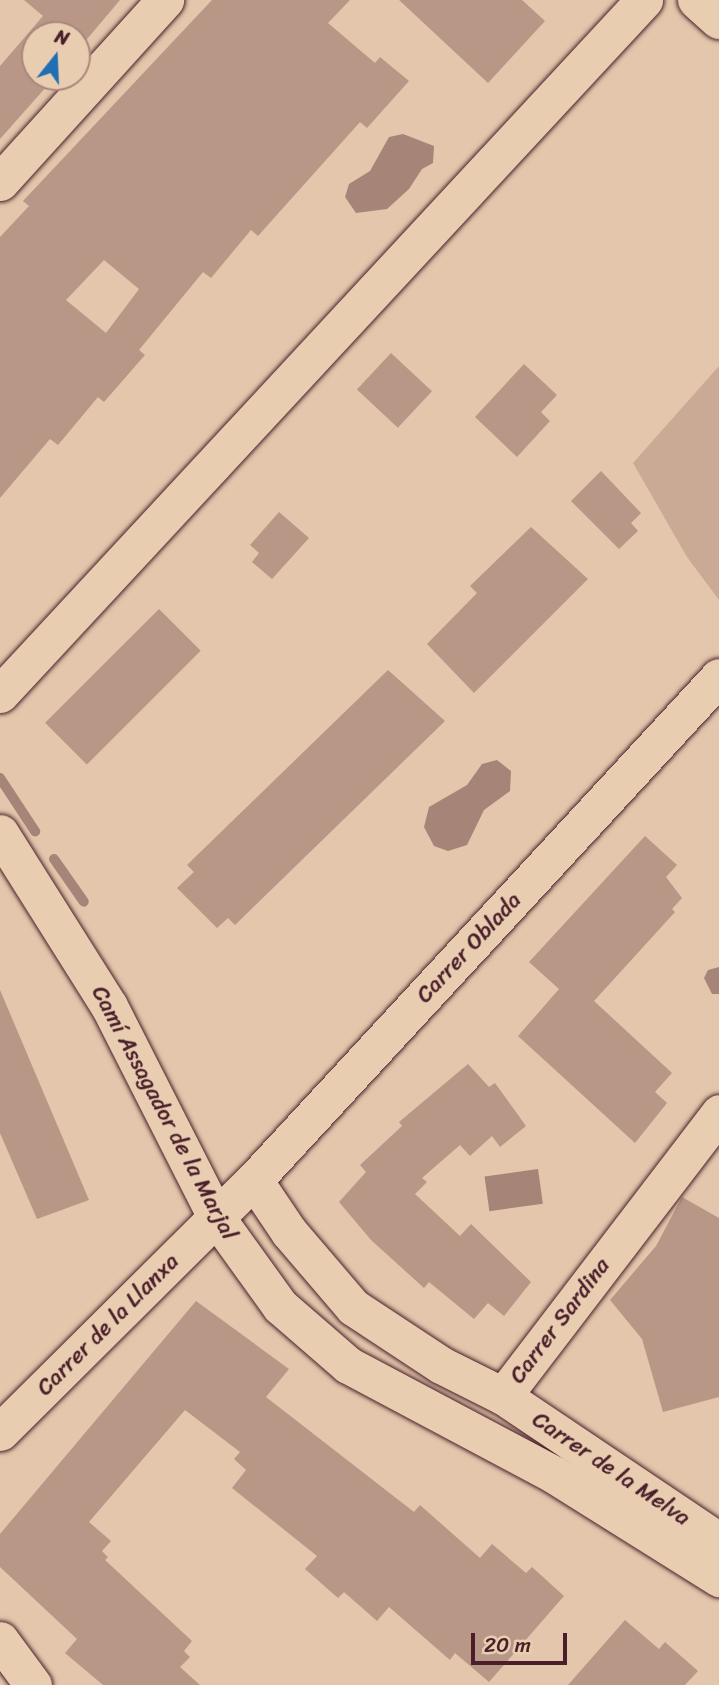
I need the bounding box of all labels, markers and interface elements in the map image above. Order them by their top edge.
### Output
text: N [51,20,73,55]
north arrow [21,21,91,91]
street label: Carrer Oblada [411,887,527,1009]
street label: Camí Assagador de la Marjal [85,981,243,1245]
street label: Carrer de la Llanxa [31,1248,185,1402]
street label: Carrer Sardina [504,1253,616,1389]
street label: Carrer de la Melva [526,1406,696,1532]
scale bar [474,1618,570,1662]
text: 20 m [484,1626,531,1664]

